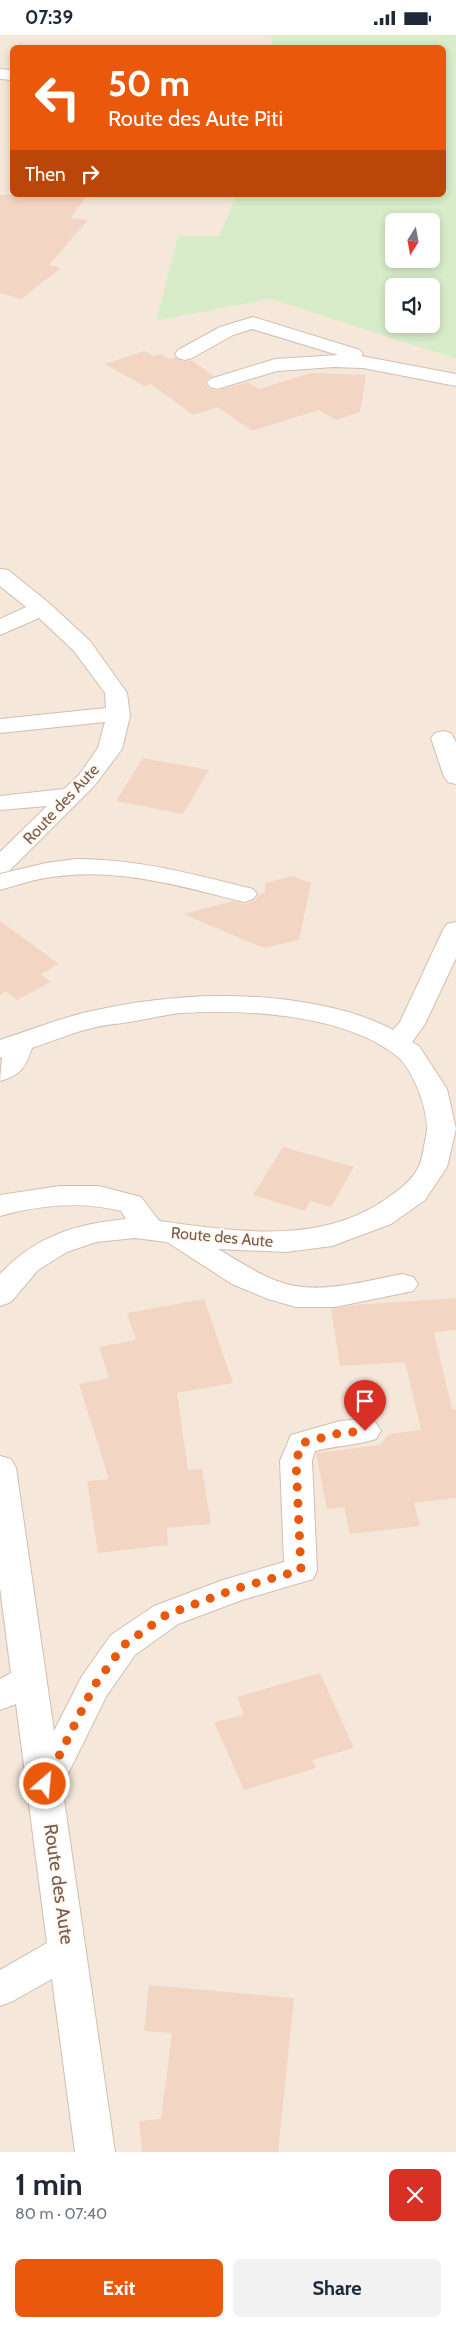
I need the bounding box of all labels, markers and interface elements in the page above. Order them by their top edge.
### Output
text: 07:39 [25,6,73,29]
text: 50 m [108,62,190,105]
icon: left [25,65,90,130]
text: Route des Aute Piti [108,105,283,132]
icon: right [76,160,104,188]
text: Then [25,163,66,186]
north arrow [385,213,440,267]
map controls [385,213,440,333]
button: sound [385,278,440,333]
street label: Route des Aute [19,760,103,848]
street label: Route des Aute [170,1223,274,1251]
pin [344,1380,386,1431]
icon: arrive [351,1387,379,1415]
position arrow [18,1757,70,1809]
street label: Route des Aute [39,1822,79,1946]
text: 1 min [15,2166,83,2203]
button: close [389,2169,441,2221]
text: 80 m · 07:40 [15,2204,107,2223]
button: Exit [15,2259,223,2317]
button: Share [233,2259,441,2317]

